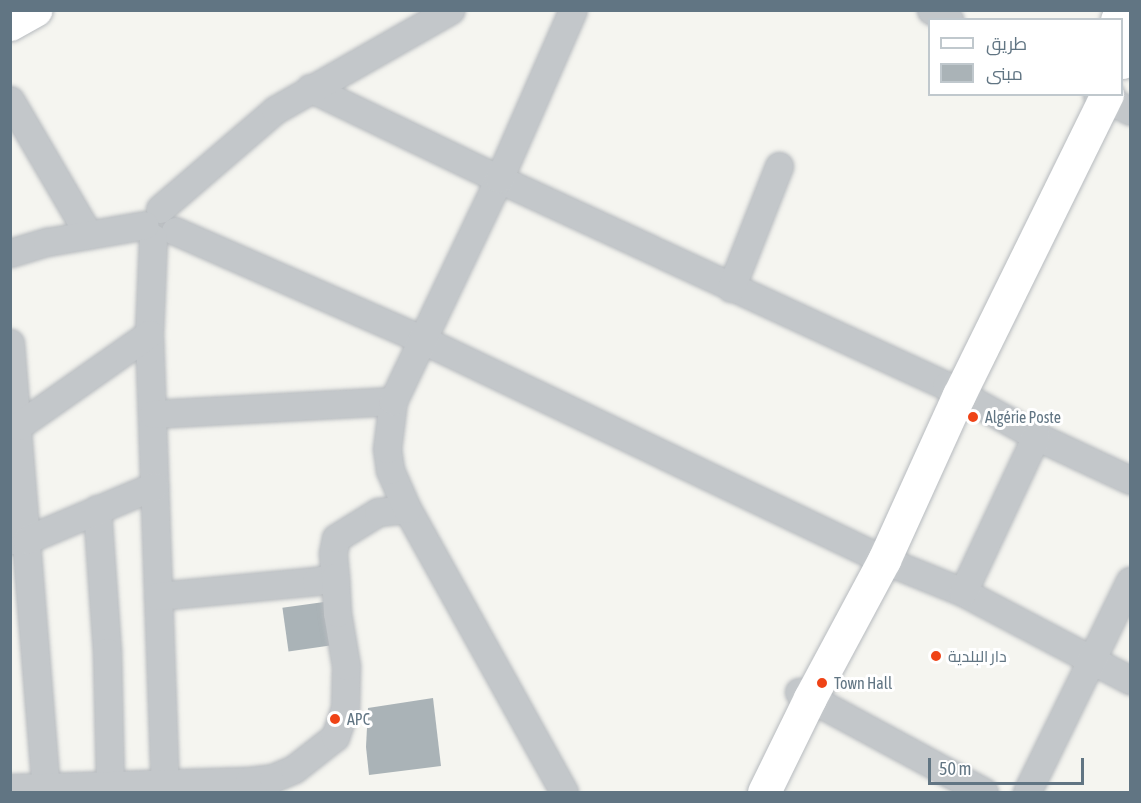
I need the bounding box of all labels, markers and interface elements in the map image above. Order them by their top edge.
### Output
legend [928,18,1123,96]
text: طريق [986,33,1027,54]
text: مبنى [986,63,1023,84]
place label: Algérie Poste [985,407,1061,427]
marker: Algérie Poste [966,410,980,424]
place label: دار البلدية [948,646,1007,666]
marker: دار البلدية [929,649,943,663]
place label: Town Hall [834,673,892,693]
marker: Town Hall [815,676,829,690]
place label: APC [347,709,370,729]
marker: APC [328,712,342,726]
scale bar [931,746,1087,784]
text: 50 m [939,758,971,779]

